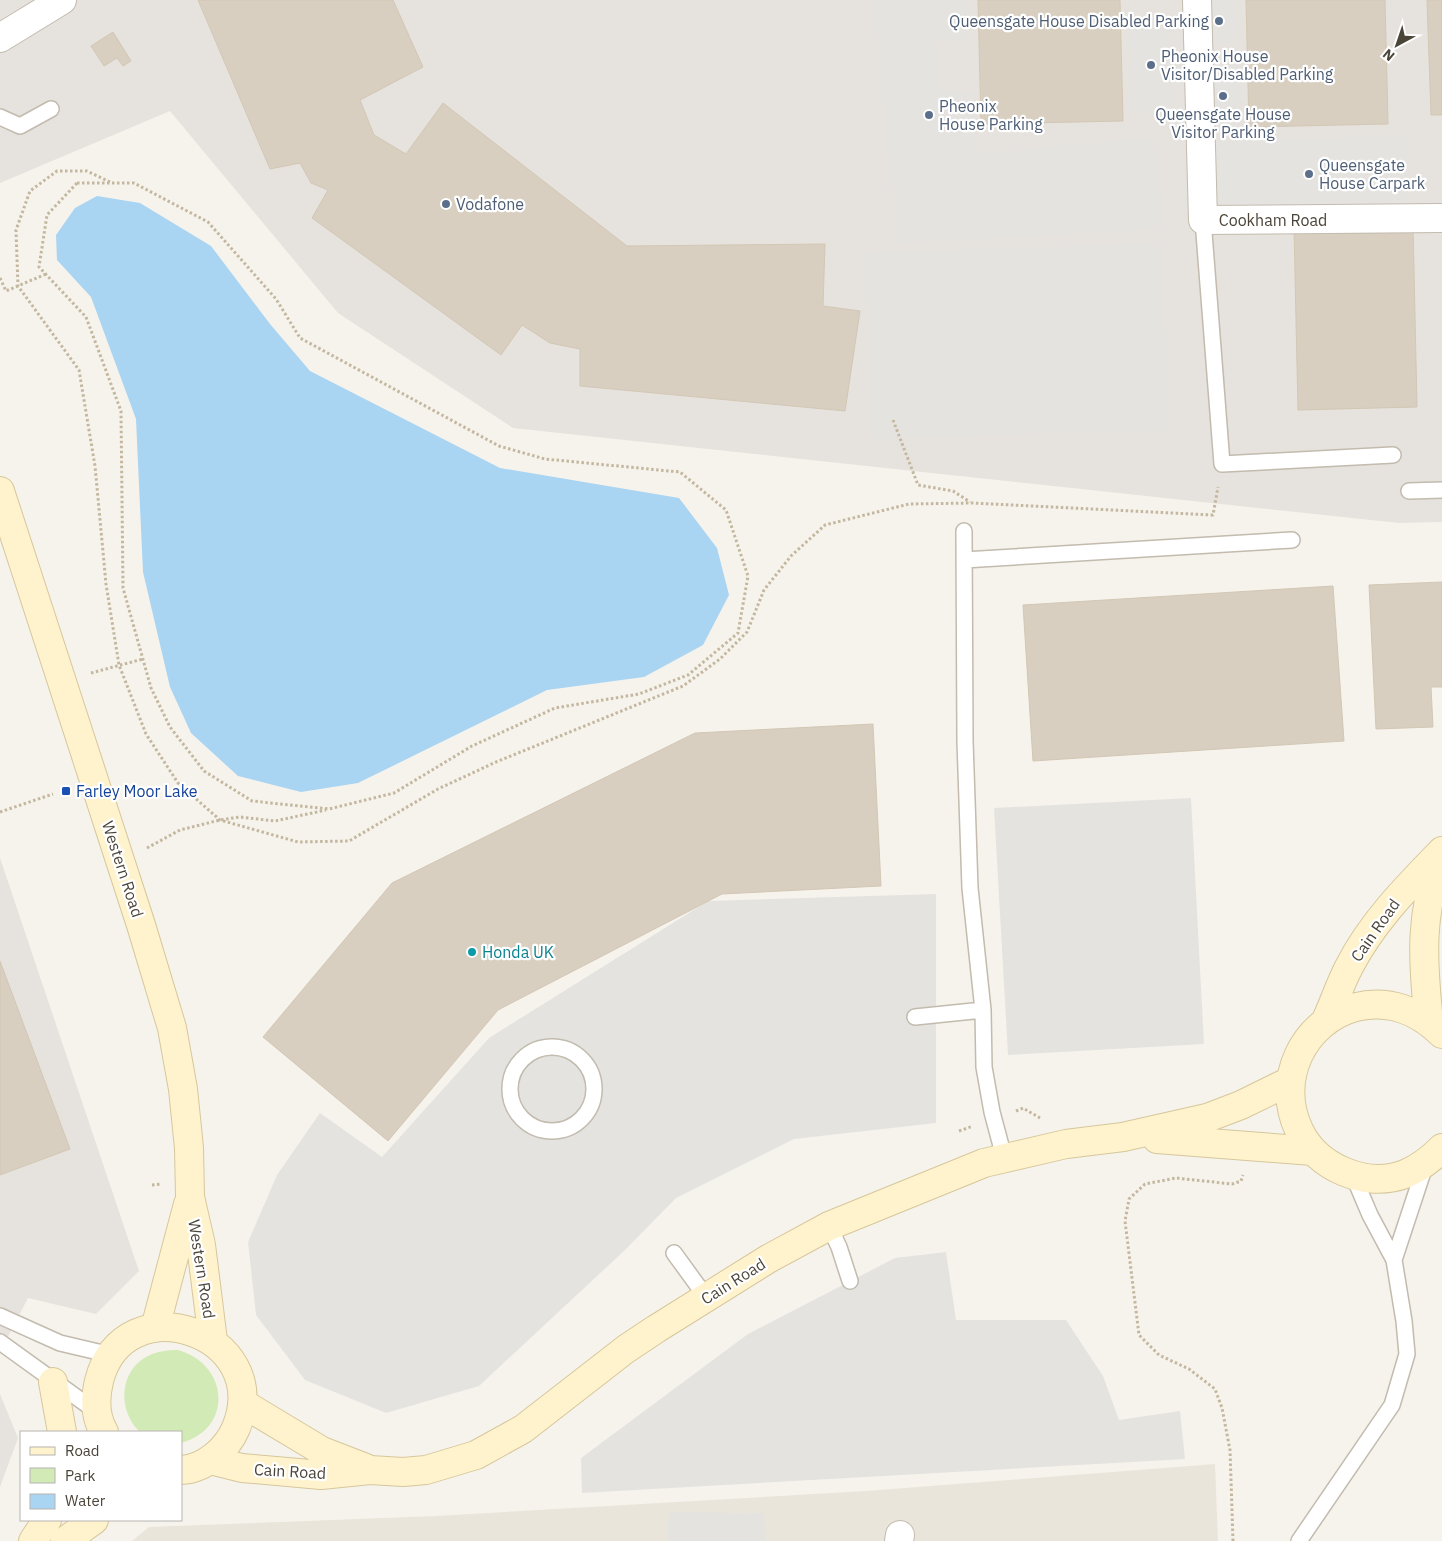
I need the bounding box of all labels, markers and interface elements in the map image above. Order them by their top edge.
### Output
place label: Queensgate House Disabled Parking [949,11,1210,31]
marker: Queensgate House Disabled Parking [1213,15,1225,27]
north arrow [1372,20,1422,70]
text: N [1379,45,1398,65]
place label: Pheonix House Visitor/Disabled Parking [1161,46,1334,84]
marker: Pheonix House Visitor/Disabled Parking [1145,59,1157,71]
marker: Queensgate House Visitor Parking [1217,90,1229,102]
place label: Pheonix House Parking [939,96,1043,134]
place label: Queensgate House Visitor Parking [1155,104,1291,142]
marker: Pheonix House Parking [923,109,935,121]
place label: Queensgate House Carpark [1319,155,1426,193]
marker: Queensgate House Carpark [1303,168,1315,180]
place label: Vodafone [456,194,524,214]
marker: Vodafone [440,198,452,210]
street label: Cookham Road [1219,210,1327,230]
place label: Farley Moor Lake [76,781,198,801]
marker: Farley Moor Lake [60,785,72,797]
street label: Western Road [98,818,148,920]
street label: Cain Road [1346,895,1404,965]
place label: Honda UK [482,942,554,962]
marker: Honda UK [466,946,478,958]
street label: Western Road [184,1218,220,1320]
street label: Cain Road [697,1253,769,1309]
legend [20,1431,182,1521]
text: Road [65,1441,100,1460]
street label: Cain Road [253,1459,327,1483]
text: Park [65,1466,95,1485]
text: Water [65,1491,106,1510]

